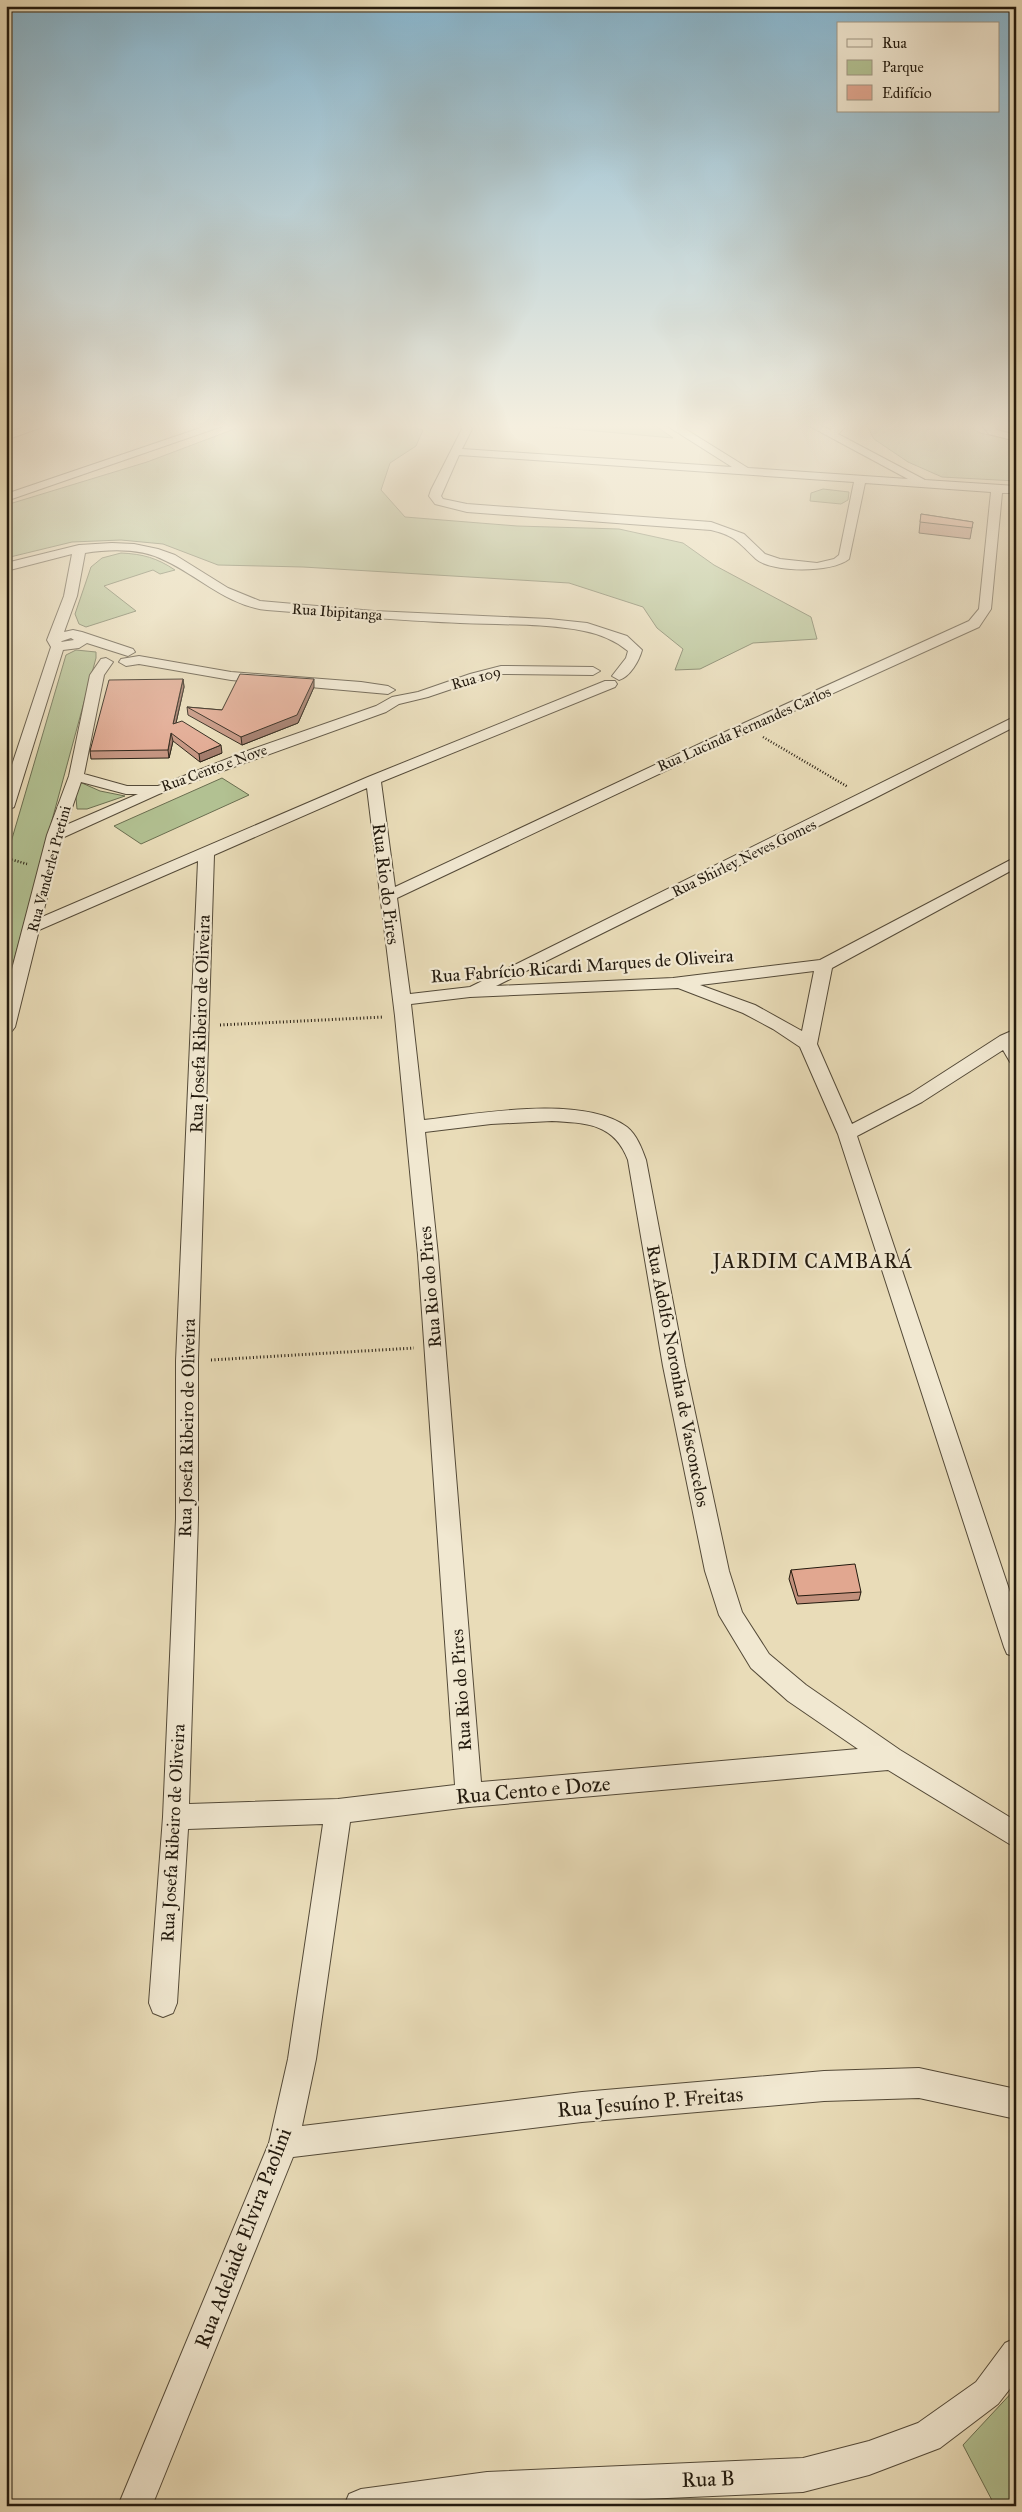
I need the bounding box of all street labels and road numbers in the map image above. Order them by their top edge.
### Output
street label: Rua Ibipitanga [291,600,383,624]
street label: Rua 109 [449,662,503,694]
street label: Rua Lucinda Fernandes Carlos [654,682,834,776]
street label: Rua Cento e Nove [159,740,269,796]
street label: Rua Vanderlei Pretini [23,804,75,934]
street label: Rua Shirley Neves Gomes [669,815,819,901]
street label: Rua Rio do Pires [368,822,404,946]
street label: Rua Josefa Ribeiro de Oliveira [185,914,216,1134]
street label: Rua Fabrício Ricardi Marques de Oliveira [430,944,735,989]
street label: Rua Rio do Pires [414,1225,446,1349]
street label: Rua Adolfo Noronha de Vasconcelos [642,1243,714,1509]
street label: Rua Josefa Ribeiro de Oliveira [174,1318,201,1538]
street label: Rua Rio do Pires [446,1628,476,1752]
street label: Rua Josefa Ribeiro de Oliveira [156,1723,191,1943]
street label: Rua Cento e Doze [455,1770,612,1810]
street label: Rua Jesuíno P. Freitas [556,2081,744,2123]
street label: Rua Adelaide Elvira Paolini [189,2124,297,2352]
street label: Rua B [681,2465,735,2493]

